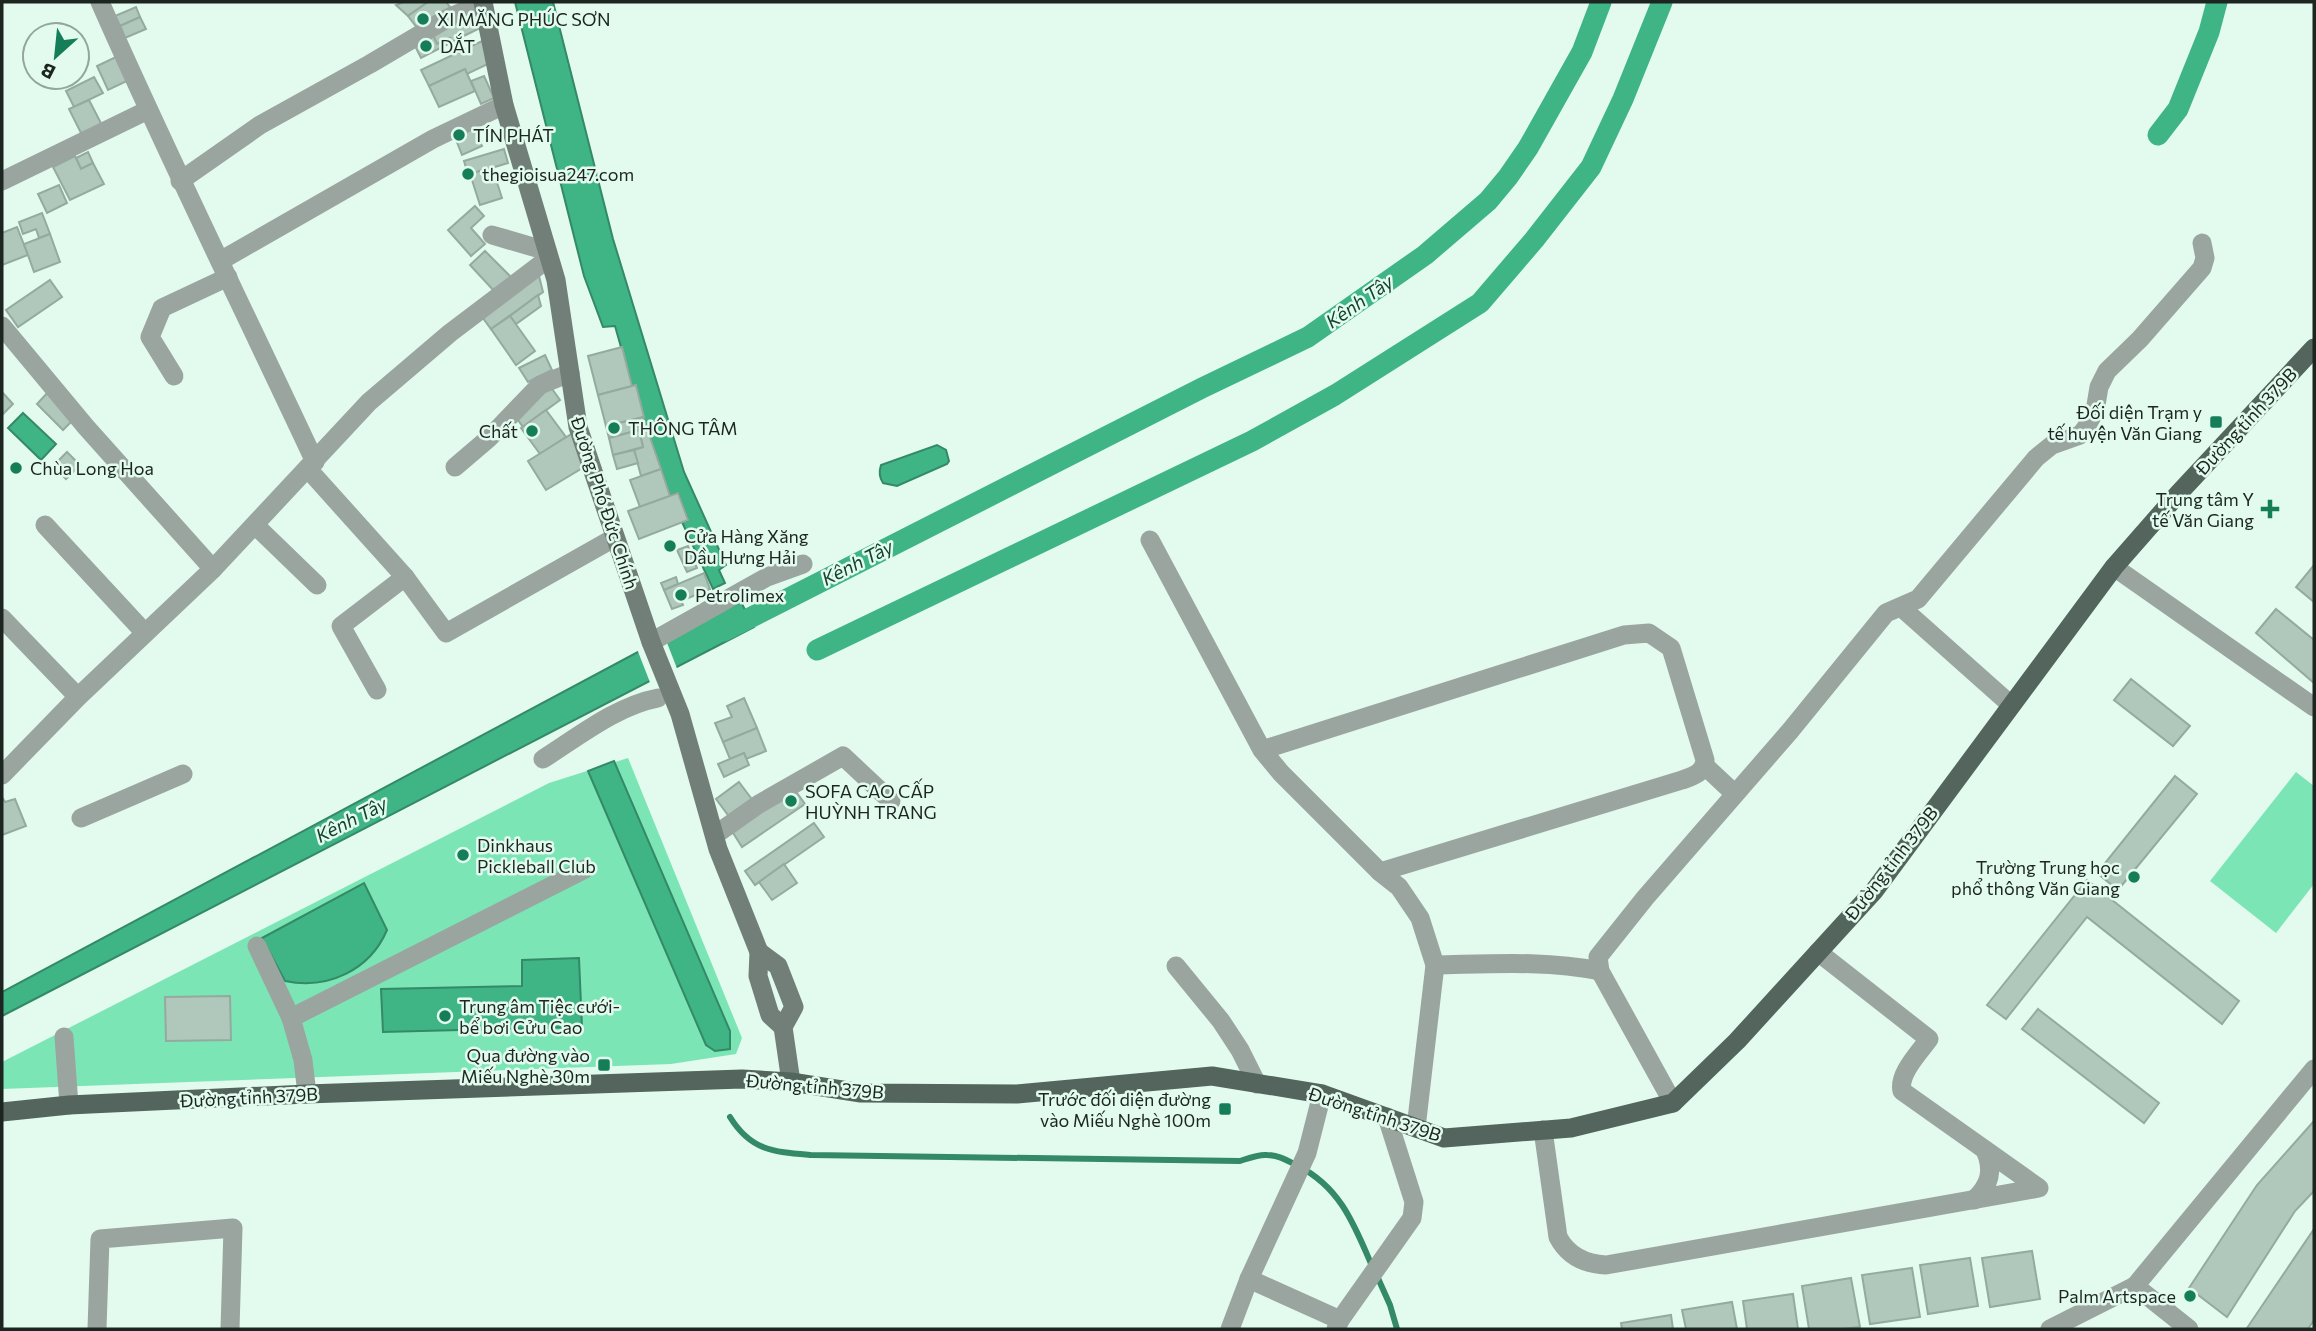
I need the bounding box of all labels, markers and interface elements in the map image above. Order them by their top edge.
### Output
place label: XI MĂNG PHÚC SƠN [437,8,611,30]
marker: XI MĂNG PHÚC SƠN [415,11,431,27]
north arrow [21,21,91,91]
place label: DẮT [440,33,475,57]
marker: DẮT [418,38,434,54]
text: B [37,58,59,85]
place label: TÍN PHÁT [473,124,554,146]
marker: TÍN PHÁT [451,127,467,143]
place label: thegioisua247.com [482,163,634,185]
marker: thegioisua247.com [460,166,476,182]
water label: Kênh Tây [1321,269,1398,333]
street label: Đường tỉnh 379B [2190,363,2301,480]
place label: Đối diện Trạm y tế huyện Văn Giang [2047,401,2202,444]
street label: Đường Phó Đức Chính [566,413,643,592]
marker: Đối diện Trạm y tế huyện Văn Giang [2208,414,2224,430]
place label: THÔNG TÂM [628,417,738,439]
place label: Chất [479,420,518,442]
marker: THÔNG TÂM [606,420,622,436]
marker: Chất [524,423,540,439]
place label: Chùa Long Hoa [30,457,154,479]
marker: Chùa Long Hoa [8,460,24,476]
place label: Trung tâm Y tế Văn Giang [2152,488,2254,531]
marker: Trung tâm Y tế Văn Giang [2260,499,2280,519]
place label: Cửa Hàng Xăng Dầu Hưng Hải [684,525,809,568]
water label: Kênh Tây [817,534,898,590]
marker: Cửa Hàng Xăng Dầu Hưng Hải [662,538,678,554]
place label: Petrolimex [695,584,785,606]
marker: Petrolimex [673,587,689,603]
place label: SOFA CAO CẤP HUỲNH TRANG [805,778,937,823]
water label: Kênh Tây [311,791,392,847]
marker: SOFA CAO CẤP HUỲNH TRANG [783,793,799,809]
street label: Đường tỉnh 379B [1839,802,1942,925]
place label: Dinkhaus Pickleball Club [477,834,596,877]
marker: Dinkhaus Pickleball Club [455,847,471,863]
place label: Trường Trung học phổ thông Văn Giang [1951,856,2120,899]
marker: Trường Trung học phổ thông Văn Giang [2126,869,2142,885]
place label: Trung âm Tiệc cưới- bể bơi Cửu Cao [459,995,620,1038]
marker: Trung âm Tiệc cưới- bể bơi Cửu Cao [437,1008,453,1024]
place label: Qua đường vào Miếu Nghè 30m [461,1044,590,1087]
marker: Qua đường vào Miếu Nghè 30m [596,1057,612,1073]
street label: Đường tỉnh 379B [744,1069,885,1103]
street label: Đường tỉnh 379B [179,1082,318,1112]
street label: Đường tỉnh 379B [1305,1082,1444,1146]
place label: Trước đối diện đường vào Miếu Nghè 100m [1038,1088,1211,1131]
marker: Trước đối diện đường vào Miếu Nghè 100m [1217,1101,1233,1117]
place label: Palm Artspace [2058,1285,2176,1307]
marker: Palm Artspace [2182,1288,2198,1304]

